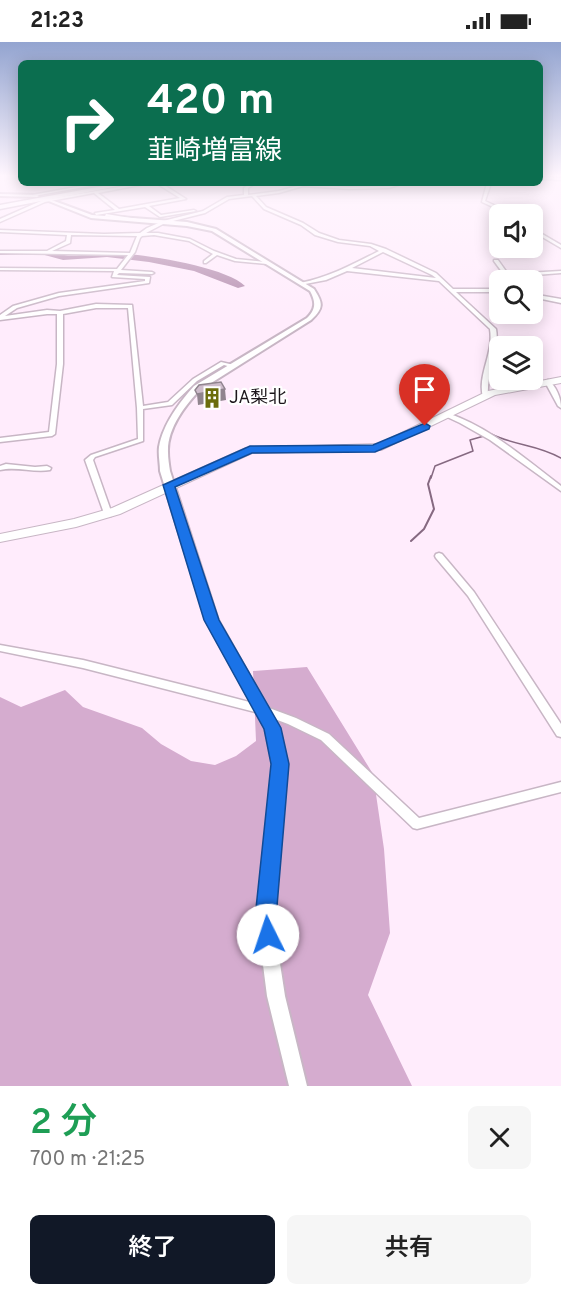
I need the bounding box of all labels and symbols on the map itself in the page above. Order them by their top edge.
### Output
pin [399,364,450,426]
building icon: JA梨北 [200,386,224,410]
place label: JA梨北 [229,387,286,410]
position arrow [236,903,300,967]

